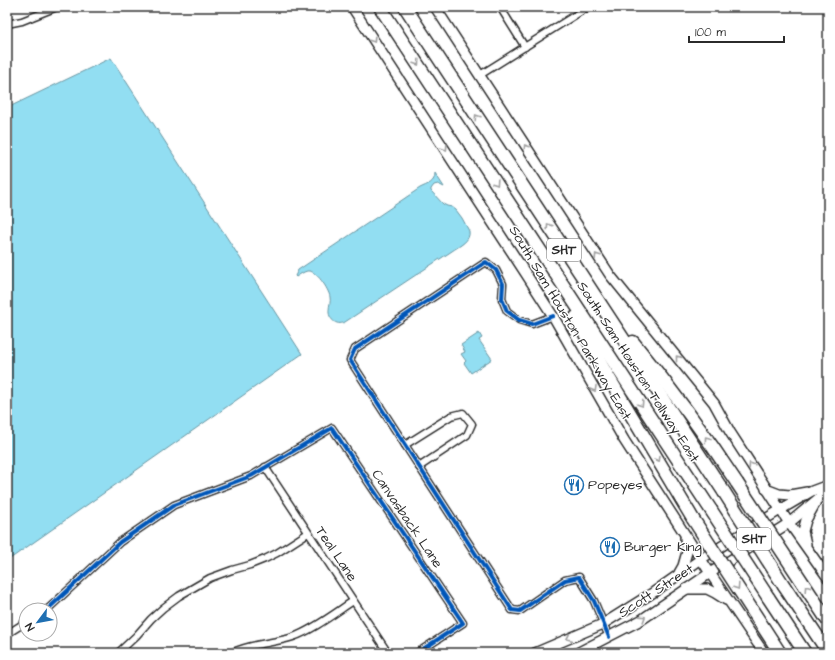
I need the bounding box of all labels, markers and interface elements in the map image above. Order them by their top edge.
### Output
scale bar [689,18,784,44]
text: 100 m [695,24,726,41]
one-way arrow [368,35,375,42]
one-way arrow [412,59,420,66]
one-way arrow [474,114,482,121]
one-way arrow [440,144,447,151]
one-way arrow [524,145,531,152]
one-way arrow [491,179,499,186]
street label: South Sam Houston Parkway East [504,222,636,424]
one-way arrow [546,223,553,230]
road number: SHT [547,239,581,261]
one-way arrow [595,253,602,260]
street label: South Sam Houston Tollway East [572,278,704,467]
one-way arrow [675,356,682,363]
one-way arrow [590,385,597,392]
one-way arrow [636,400,644,407]
one-way arrow [705,437,712,444]
one-way arrow [653,455,660,463]
one-way arrow [749,462,756,469]
street label: Canvasback Lane [367,466,448,573]
restaurant icon: Popeyes [563,474,585,496]
place label: Popeyes [588,475,642,495]
street label: Teal Lane [310,522,362,586]
road number: SHT [737,528,771,550]
restaurant icon: Burger King [599,536,621,558]
place label: Burger King [624,537,702,557]
street label: Scott Street [615,559,698,623]
one-way arrow [732,583,739,590]
one-way arrow [804,586,811,593]
north arrow [18,602,58,642]
one-way arrow [639,616,646,623]
text: N [22,620,38,634]
one-way arrow [566,633,574,641]

